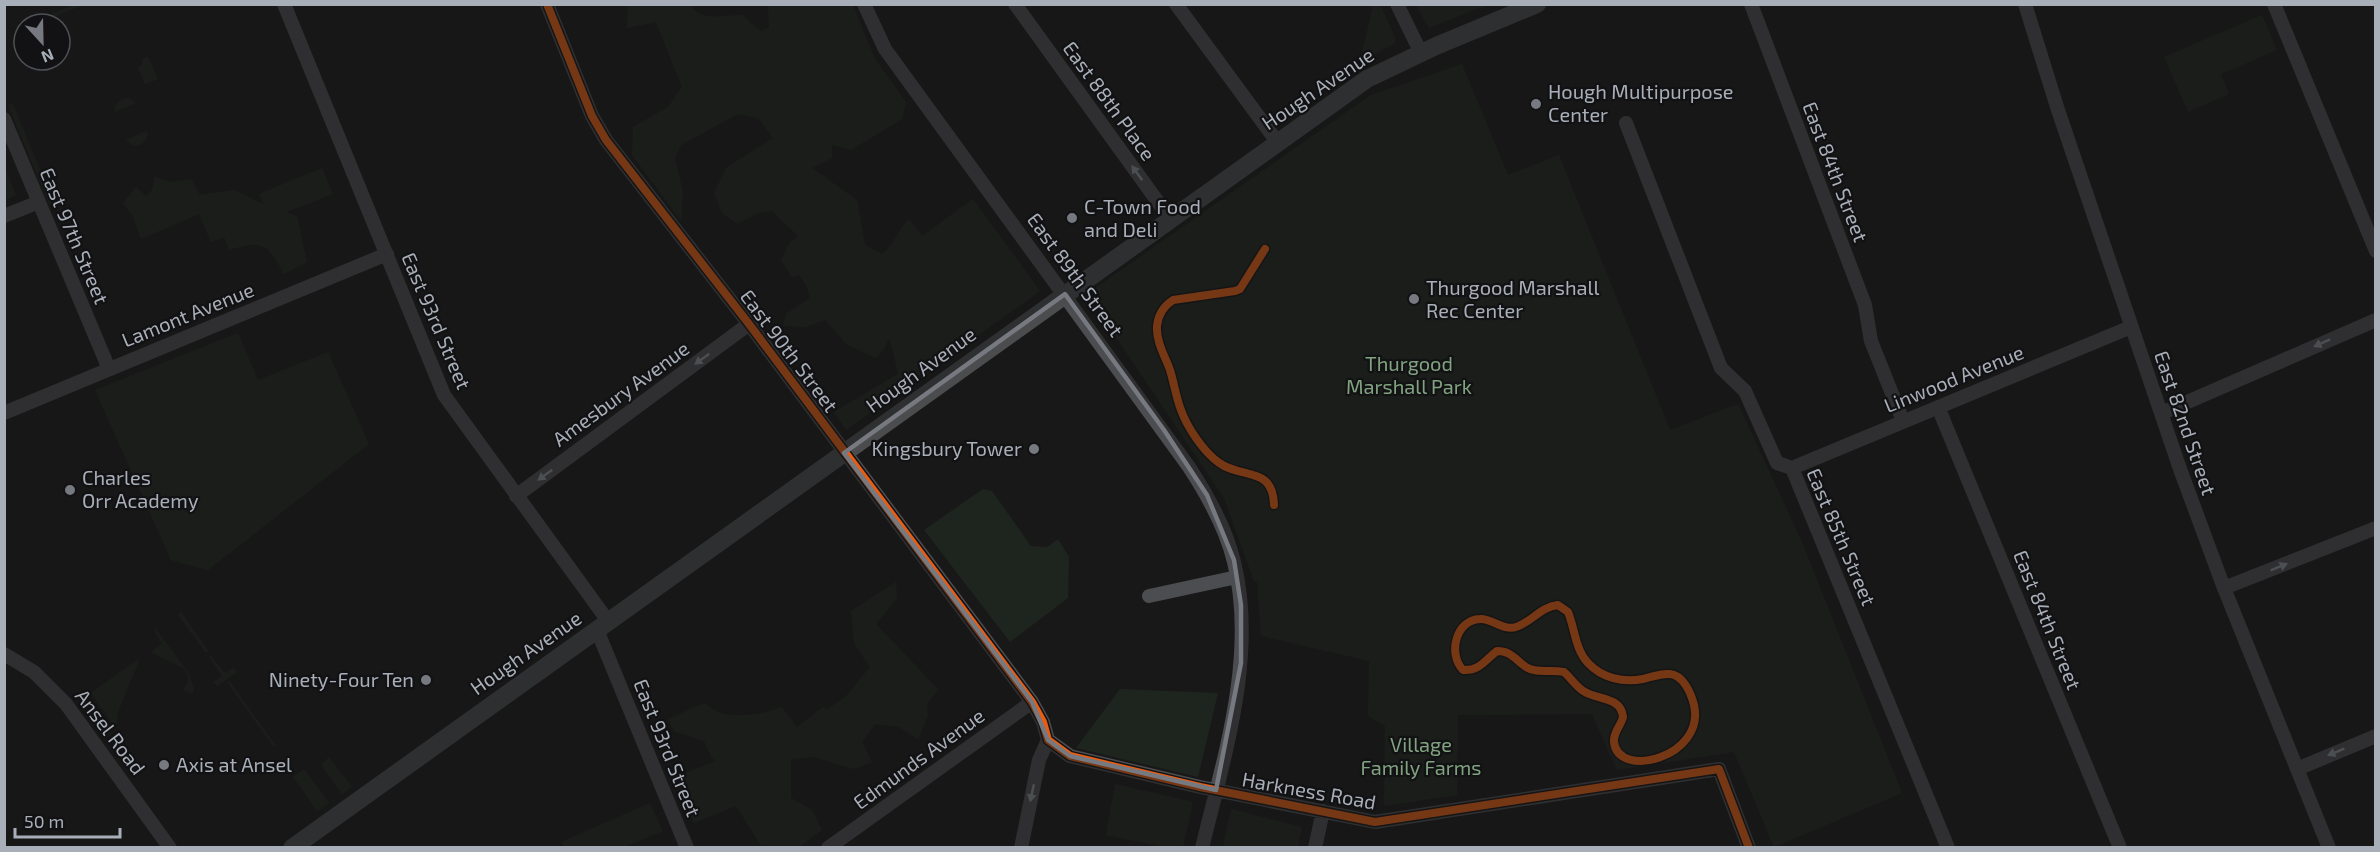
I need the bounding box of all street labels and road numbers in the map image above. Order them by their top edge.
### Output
street label: East 88th Place [1059,36,1161,165]
street label: Hough Avenue [1257,42,1378,134]
street label: East 84th Street [1798,98,1874,245]
street label: East 97th Street [35,164,115,308]
street label: East 89th Street [1023,208,1129,341]
street label: East 93rd Street [397,249,477,393]
street label: Lamont Avenue [118,277,257,351]
street label: East 90th Street [736,284,844,417]
street label: Hough Avenue [861,321,980,417]
street label: Amesbury Avenue [547,336,693,451]
street label: Linwood Avenue [1880,339,2027,417]
street label: East 82nd Street [2150,347,2222,498]
street label: East 85th Street [1802,464,1882,609]
street label: East 84th Street [2009,546,2087,693]
street label: Hough Avenue [465,605,586,699]
street label: East 93rd Street [629,675,707,820]
street label: Ansel Road [71,684,151,779]
street label: Edmunds Avenue [848,703,988,814]
street label: Harkness Road [1240,766,1378,814]

